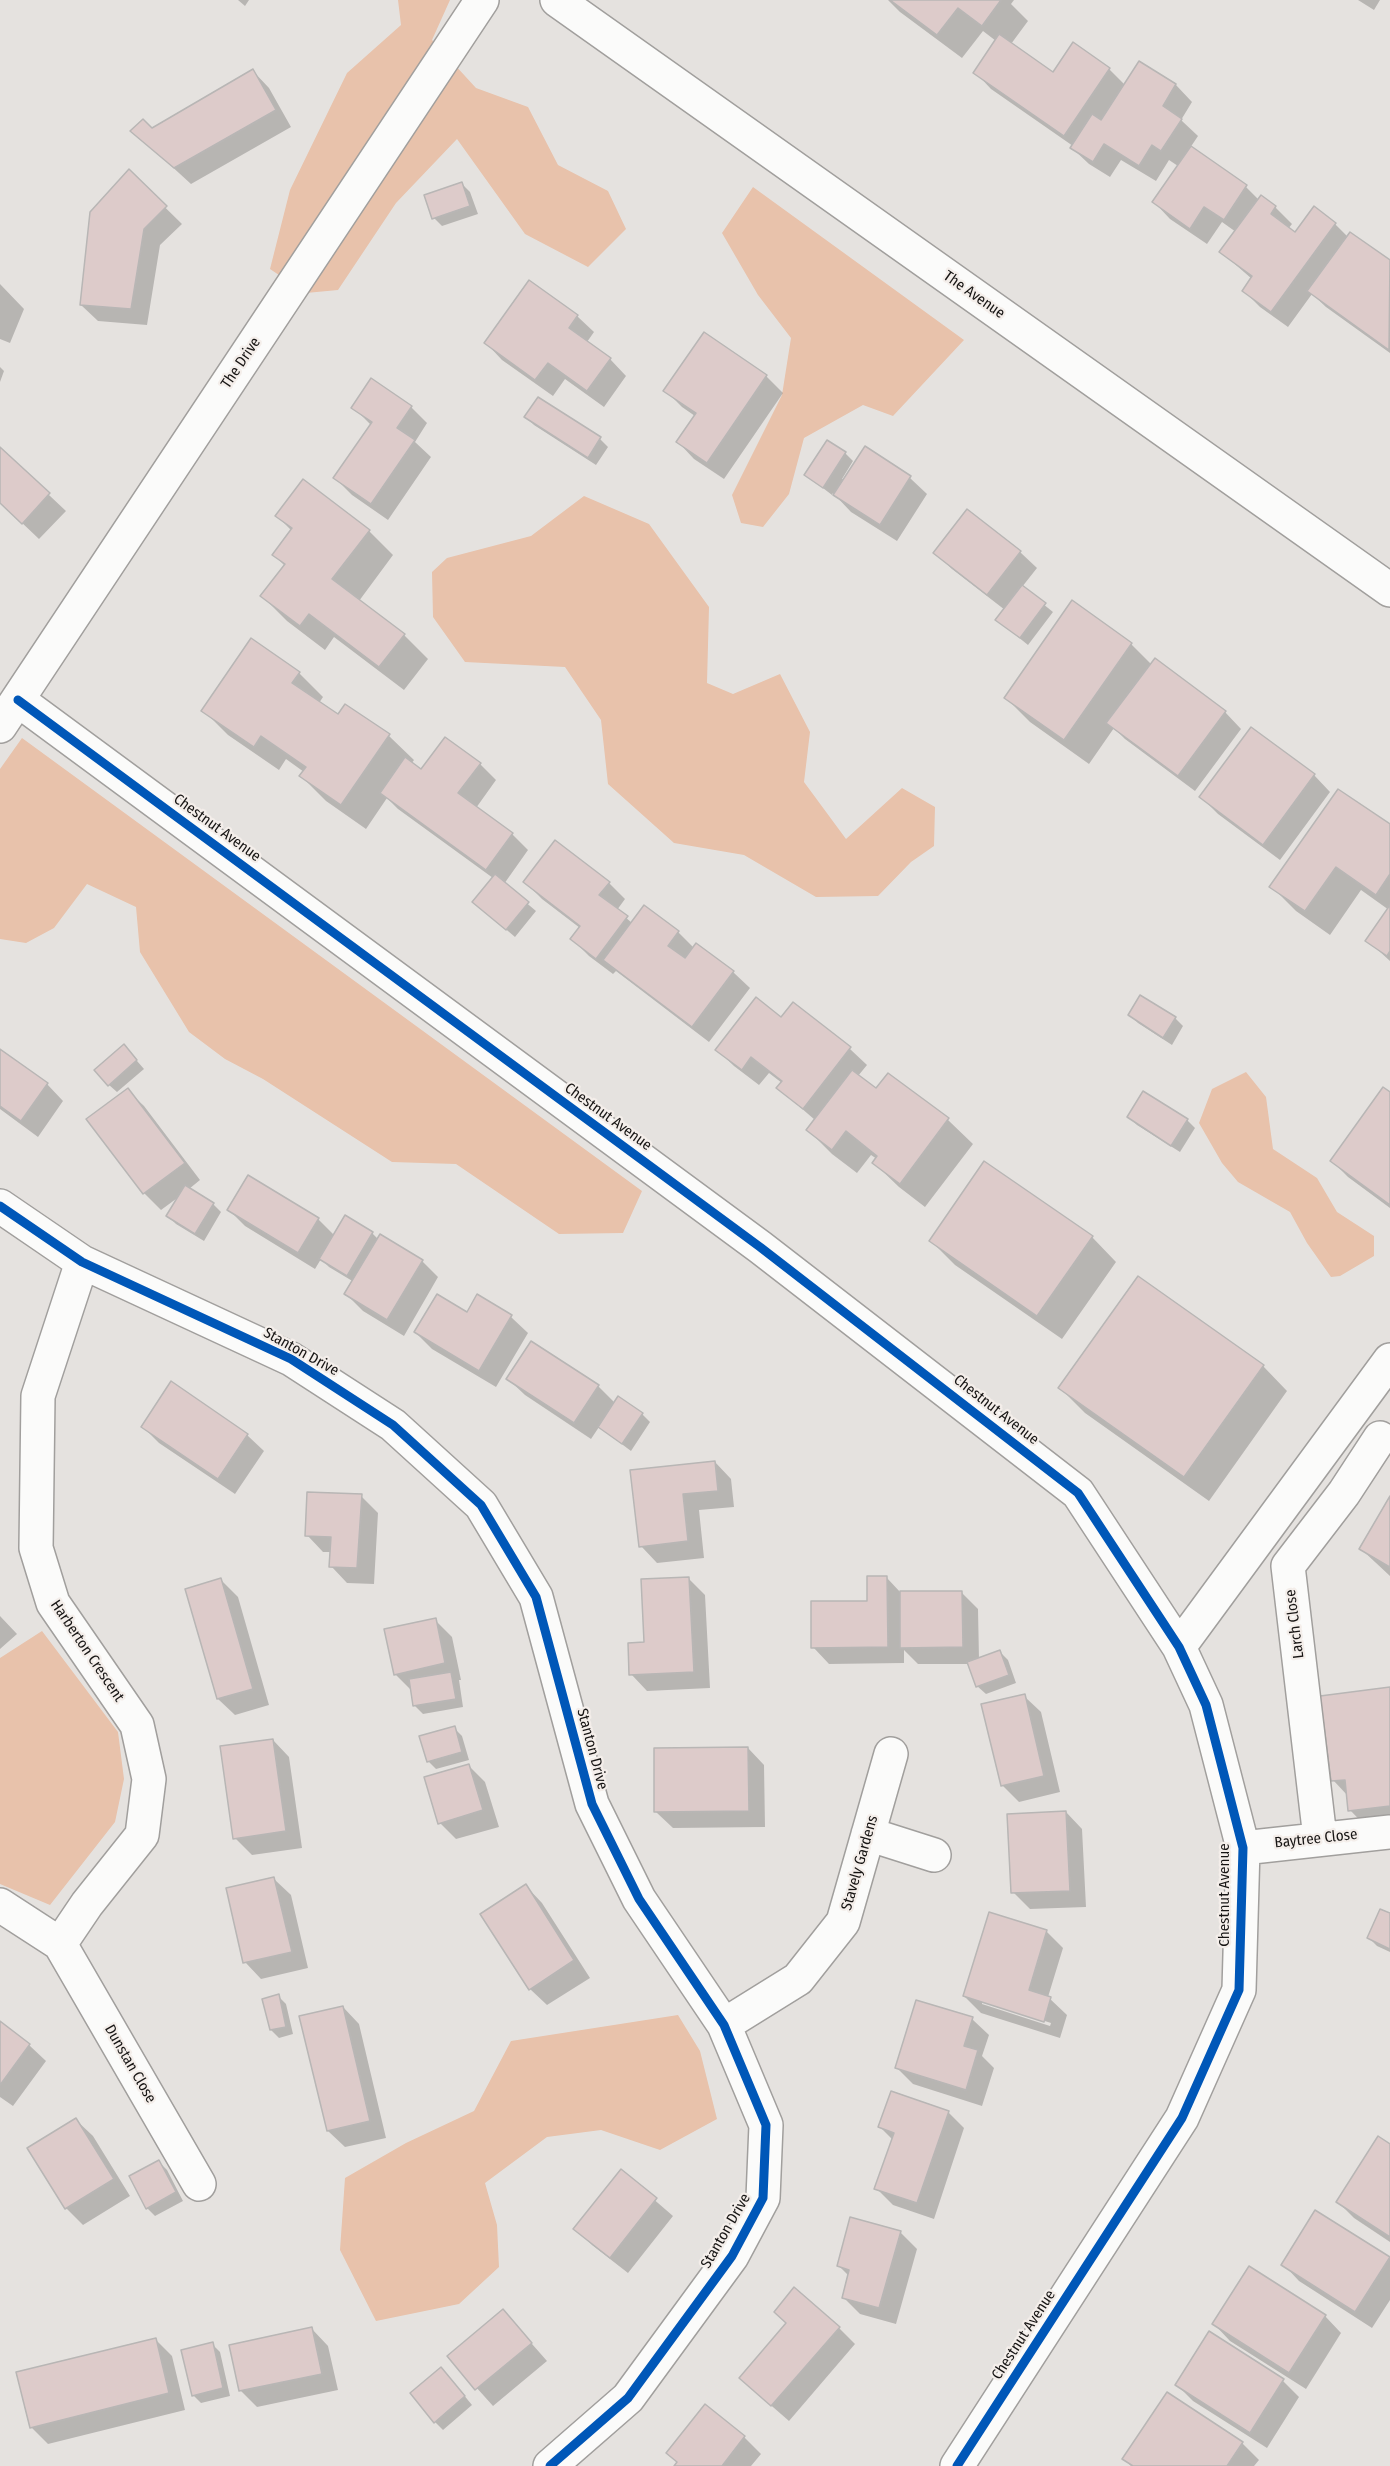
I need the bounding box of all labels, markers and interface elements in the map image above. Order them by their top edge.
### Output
street label: The Avenue [940,267,1008,323]
street label: The Drive [217,334,265,392]
street label: Chestnut Avenue [170,790,264,866]
street label: Chestnut Avenue [561,1079,655,1155]
street label: Stanton Drive [260,1324,342,1380]
street label: Chestnut Avenue [950,1371,1042,1449]
street label: Larch Close [1282,1588,1308,1660]
street label: Harberton Crescent [46,1597,128,1705]
street label: Stanton Drive [573,1706,611,1792]
street label: Stavely Gardens [838,1813,882,1913]
street label: Baytree Close [1274,1826,1358,1852]
street label: Chestnut Avenue [1216,1843,1234,1947]
street label: Dunstan Close [100,2022,160,2106]
street label: Stanton Drive [697,2190,755,2272]
street label: Chestnut Avenue [988,2287,1060,2383]

